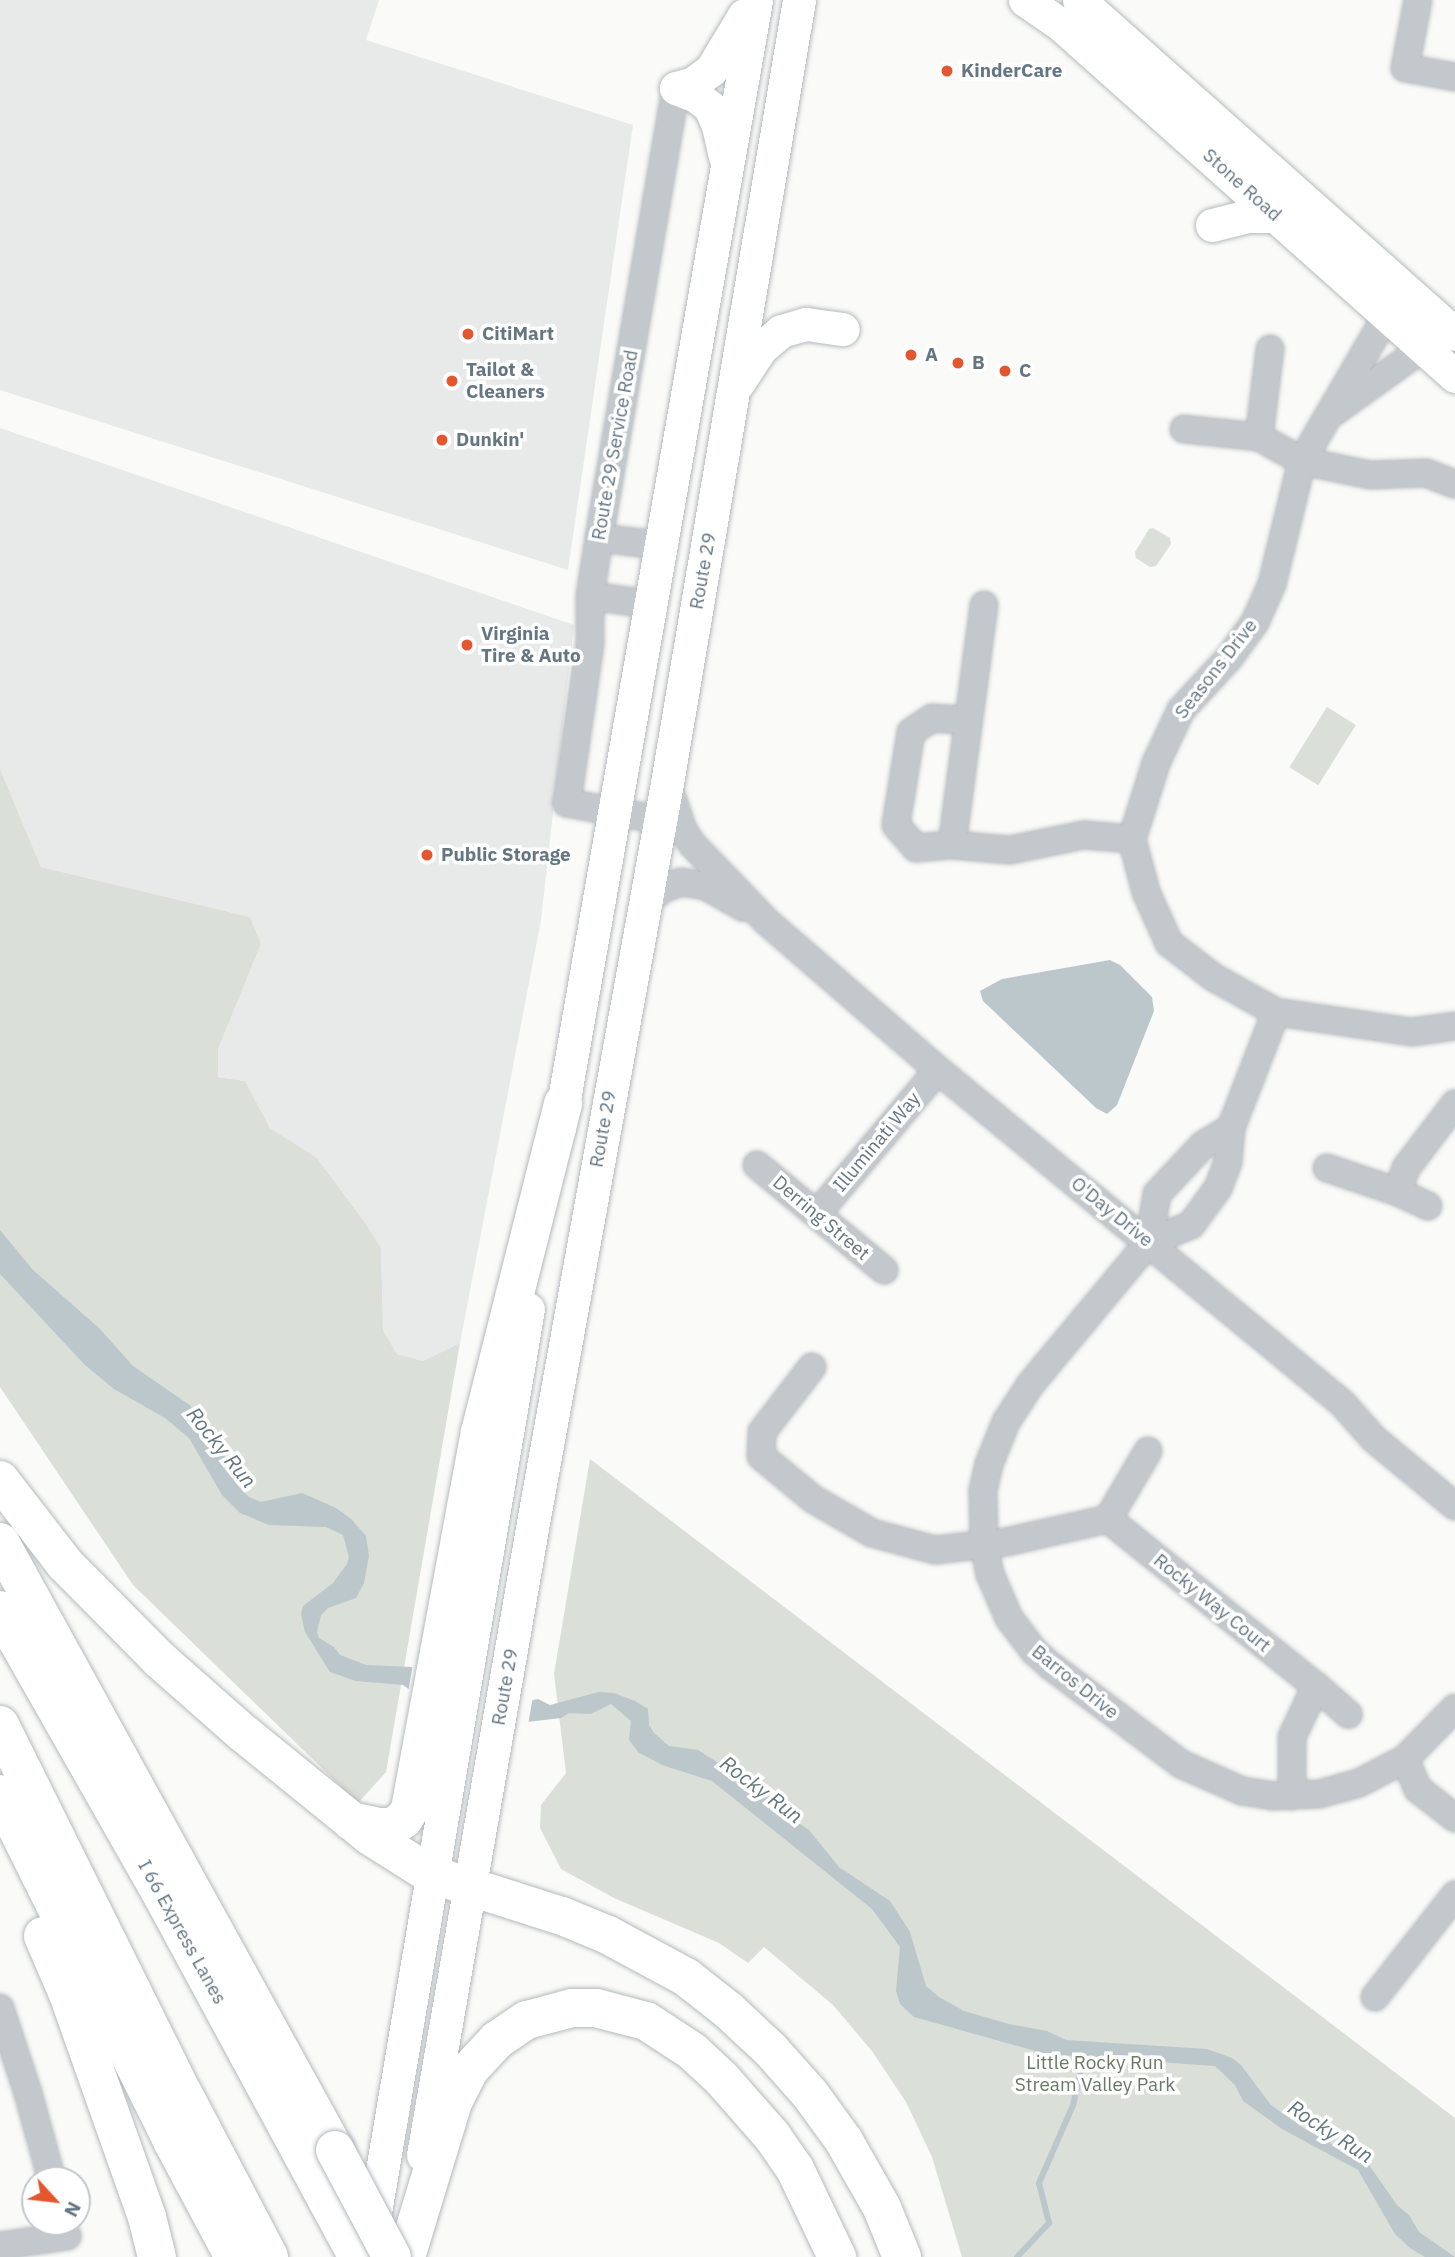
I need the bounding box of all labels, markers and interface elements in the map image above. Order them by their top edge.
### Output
place label: KinderCare [961,60,1063,82]
marker: KinderCare [939,63,955,79]
street label: Stone Road [1198,144,1286,226]
place label: CitiMart [482,323,554,345]
marker: CitiMart [460,326,476,342]
place label: A [925,344,938,366]
marker: A [903,347,919,363]
street label: Route 29 Service Road [587,348,643,542]
place label: B [972,352,985,374]
marker: B [950,355,966,371]
place label: Tailot & Cleaners [466,359,545,403]
place label: C [1019,360,1031,382]
marker: C [997,363,1013,379]
marker: Tailot & Cleaners [444,373,460,389]
place label: Dunkin' [456,429,524,451]
marker: Dunkin' [434,432,450,448]
street label: Route 29 [685,531,721,611]
street label: Seasons Drive [1170,615,1262,723]
place label: Virginia Tire & Auto [481,623,581,667]
marker: Virginia Tire & Auto [459,637,475,653]
place label: Public Storage [441,844,571,866]
marker: Public Storage [419,847,435,863]
street label: Illuminati Way [829,1088,925,1196]
street label: Route 29 [585,1089,621,1169]
street label: Derring Street [768,1171,874,1265]
street label: O'Day Drive [1066,1172,1158,1252]
water label: Rocky Run [182,1402,262,1492]
street label: Rocky Way Court [1149,1549,1275,1657]
street label: Barros Drive [1027,1640,1123,1724]
street label: Route 29 [487,1647,523,1727]
water label: Rocky Run [716,1750,808,1828]
street label: I 66 Express Lanes [133,1856,231,2008]
park label: Little Rocky Run Stream Valley Park [1015,2052,1175,2096]
water label: Rocky Run [1284,2094,1378,2168]
north arrow [21,2166,91,2236]
text: N [59,2198,87,2221]

